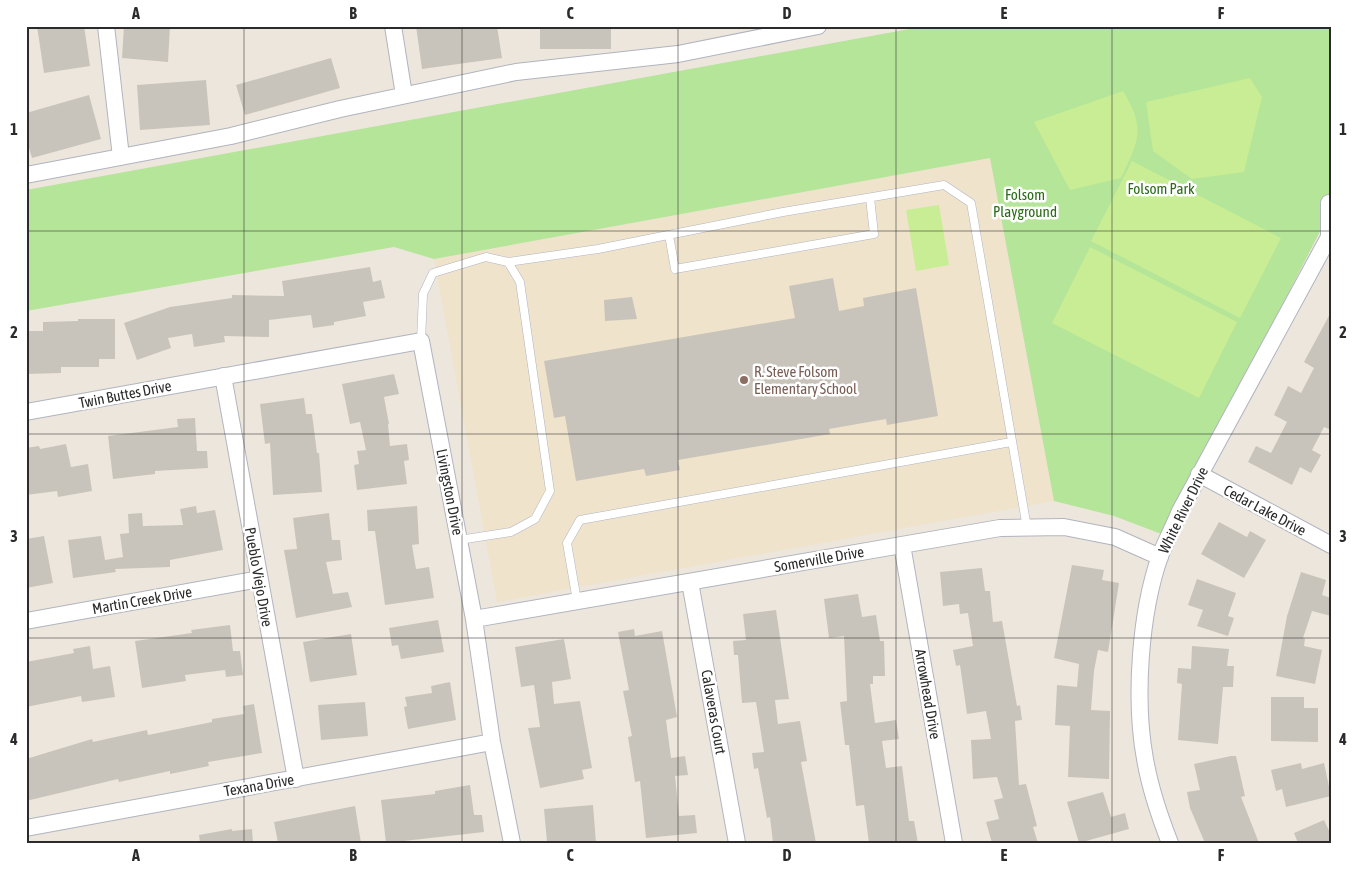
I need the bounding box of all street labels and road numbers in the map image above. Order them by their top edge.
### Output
street label: Twin Buttes Drive [77,377,173,411]
street label: Livingston Drive [433,447,467,537]
street label: White River Drive [1155,464,1211,556]
street label: Cedar Lake Drive [1221,481,1309,539]
street label: Pueblo Viejo Drive [242,526,276,628]
street label: Somerville Drive [773,543,865,575]
street label: Martin Creek Drive [91,583,193,617]
street label: Arrowhead Drive [912,648,944,741]
street label: Calaveras Court [698,668,730,756]
street label: Texana Drive [223,770,296,800]

